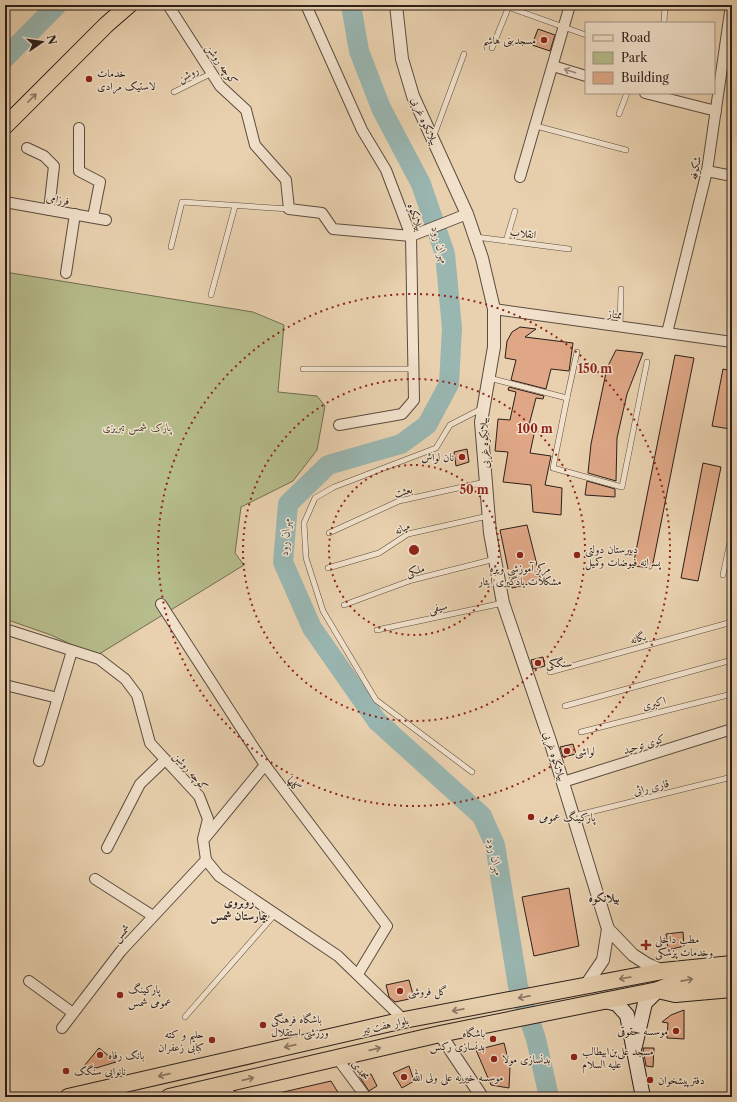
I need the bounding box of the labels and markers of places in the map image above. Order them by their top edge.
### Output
place label: مسجدبنی هاشم [483,33,536,51]
marker: مسجدبنی هاشم [539,35,549,45]
place label: خدمات لاستیک مرادی [97,66,156,94]
marker: خدمات لاستیک مرادی [84,74,94,84]
place label: نان لواش [421,450,454,464]
marker: نان لواش [457,452,467,462]
place label: دبیرستان دولتی پسرانه فیوضات وکمیل [585,542,661,571]
centre of rings [407,543,421,557]
marker: مرکز آموزشی ویژه مشکلات یادگیری ایثار [515,550,525,560]
marker: دبیرستان دولتی پسرانه فیوضات وکمیل [572,550,582,560]
place label: مرکز آموزشی ویژه مشکلات یادگیری ایثار [477,561,562,588]
place label: سنگکی [546,656,572,671]
marker: سنگکی [533,658,543,668]
place label: لواشی [575,744,595,759]
marker: لواشی [562,746,572,756]
place label: پارکینگ عمومی [539,810,596,825]
marker: پارکینگ عمومی [526,812,536,822]
place label: مطب داخلی وخدمات پزشکی [655,932,713,960]
marker: مطب داخلی وخدمات پزشکی [640,939,652,951]
place label: پارکینگ عمومی شمس [128,982,172,1010]
place label: گل فروشی [408,984,447,1000]
marker: گل فروشی [395,986,405,996]
marker: پارکینگ عمومی شمس [115,990,125,1000]
place label: باشگاه فرهنگی ورزشی استقلال [271,1012,329,1040]
marker: باشگاه فرهنگی ورزشی استقلال [258,1020,268,1030]
place label: موسسه حقوقی [617,1024,668,1038]
place label: باشگاه بدنسازی رکس [430,1026,485,1054]
marker: موسسه حقوقی [671,1026,681,1036]
place label: حلیم و کته کبابی زعفران [158,1027,204,1055]
marker: باشگاه بدنسازی رکس [488,1034,498,1044]
marker: حلیم و کته کبابی زعفران [207,1035,217,1045]
place label: مسجد علی‌بن‌ابیطالب علیه السلام [582,1044,654,1074]
place label: بانک رفاه [108,1048,144,1062]
marker: بانک رفاه [95,1050,105,1060]
place label: بدنسازی مولا [502,1052,550,1066]
marker: مسجد علی‌بن‌ابیطالب علیه السلام [569,1052,579,1062]
marker: بدنسازی مولا [489,1054,499,1064]
place label: نانوایی سنگک [74,1064,126,1079]
marker: نانوایی سنگک [61,1066,71,1076]
place label: موسسه خیریه علی ولی الله [412,1068,503,1086]
marker: موسسه خیریه علی ولی الله [399,1072,409,1082]
place label: دفترپیشخوان [658,1073,705,1088]
marker: دفترپیشخوان [645,1075,655,1085]

